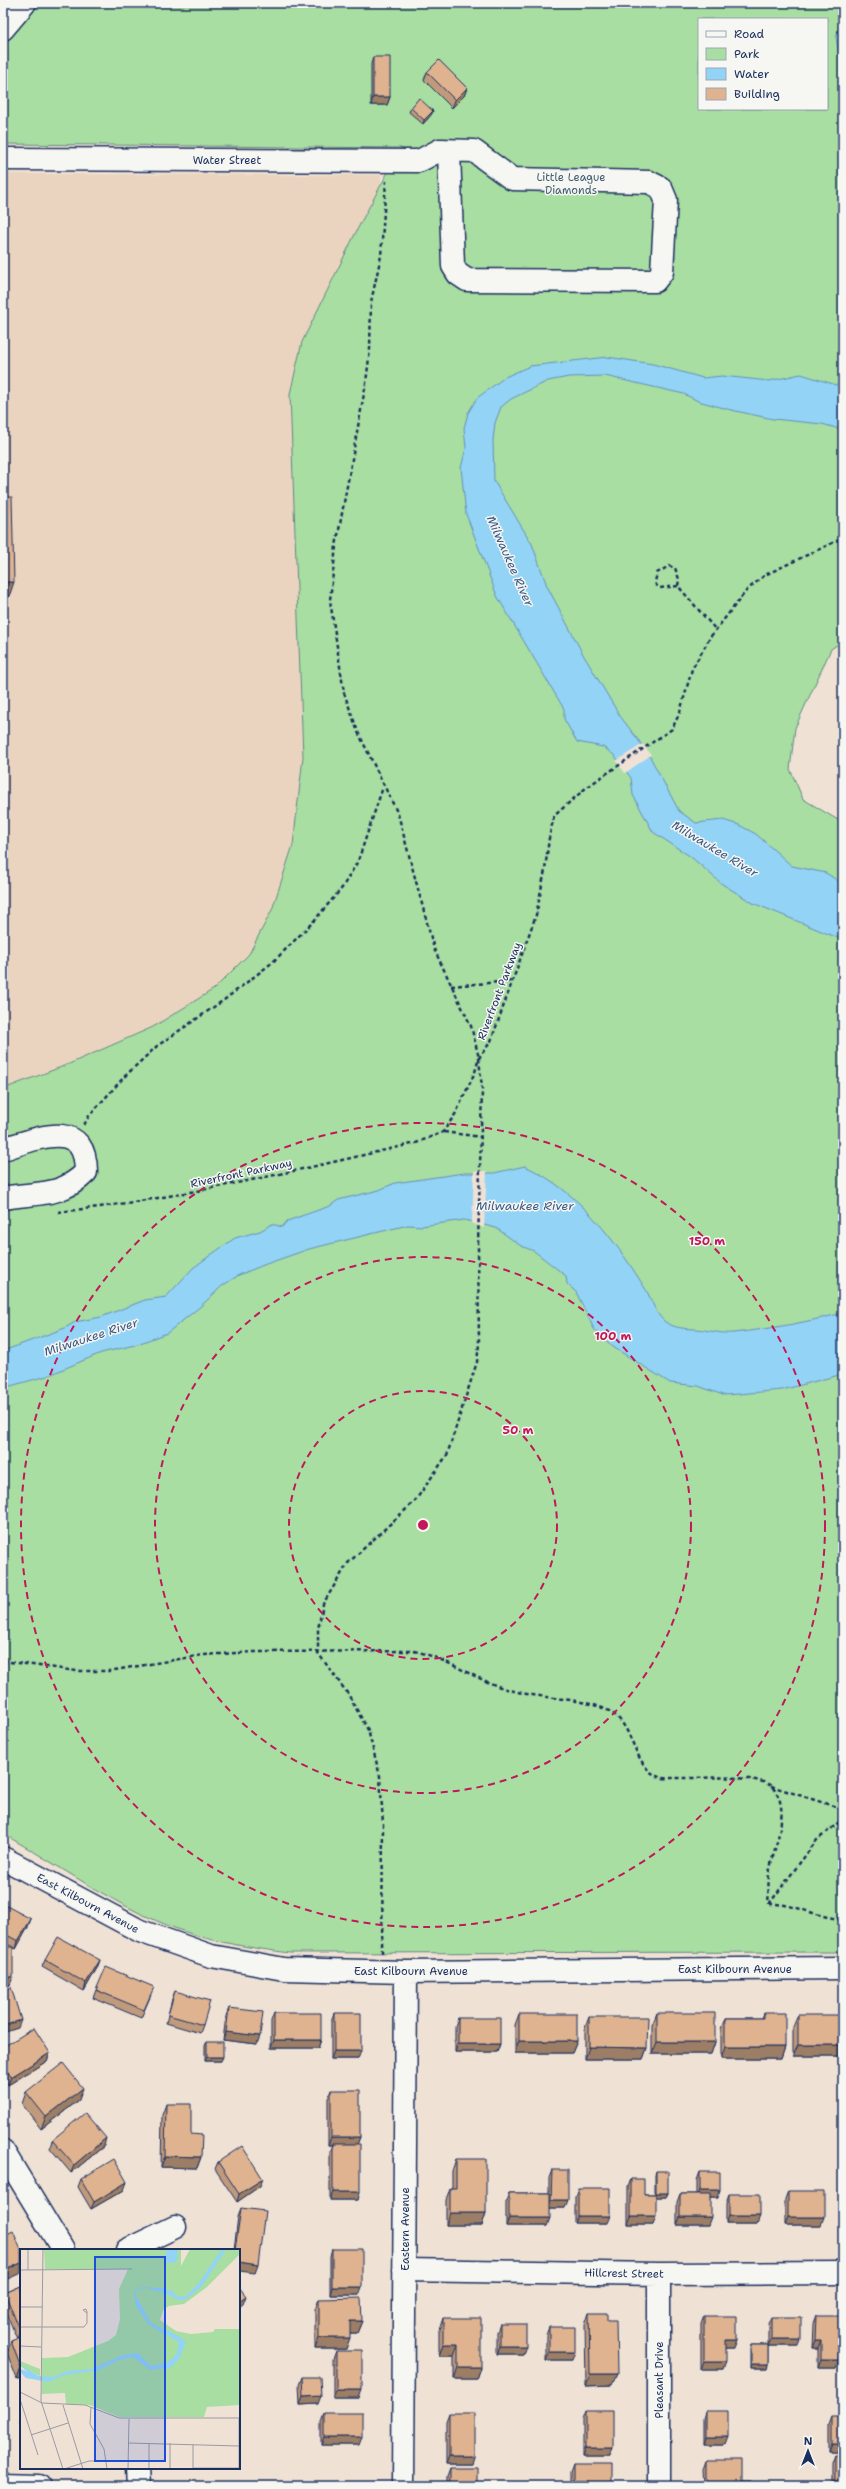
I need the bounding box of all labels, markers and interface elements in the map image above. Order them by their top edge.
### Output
legend [698,18,828,110]
text: Road [734,26,765,42]
text: Park [734,46,760,62]
text: Water [734,66,770,82]
text: Building [734,86,780,102]
street label: Water Street [193,153,261,168]
park label: Little League Diamonds [537,170,606,198]
water label: Milwaukee River [483,513,537,609]
water label: Milwaukee River [669,817,761,881]
street label: Riverfront Parkway [474,940,525,1042]
street label: Riverfront Parkway [189,1155,293,1192]
water label: Milwaukee River [476,1198,574,1214]
text: 150 m [689,1233,725,1249]
water label: Milwaukee River [42,1314,140,1360]
text: 100 m [595,1328,632,1344]
text: 50 m [503,1422,534,1438]
centre of rings [416,1518,430,1532]
street label: East Kilbourn Avenue [34,1870,142,1937]
street label: East Kilbourn Avenue [678,1962,792,1977]
street label: East Kilbourn Avenue [354,1964,468,1979]
street label: Eastern Avenue [398,2187,413,2271]
inset map [20,2249,240,2469]
street label: Hillcrest Street [584,2265,664,2282]
street label: Pleasant Drive [652,2342,667,2418]
north arrow [788,2431,828,2471]
text: N [804,2434,813,2449]

